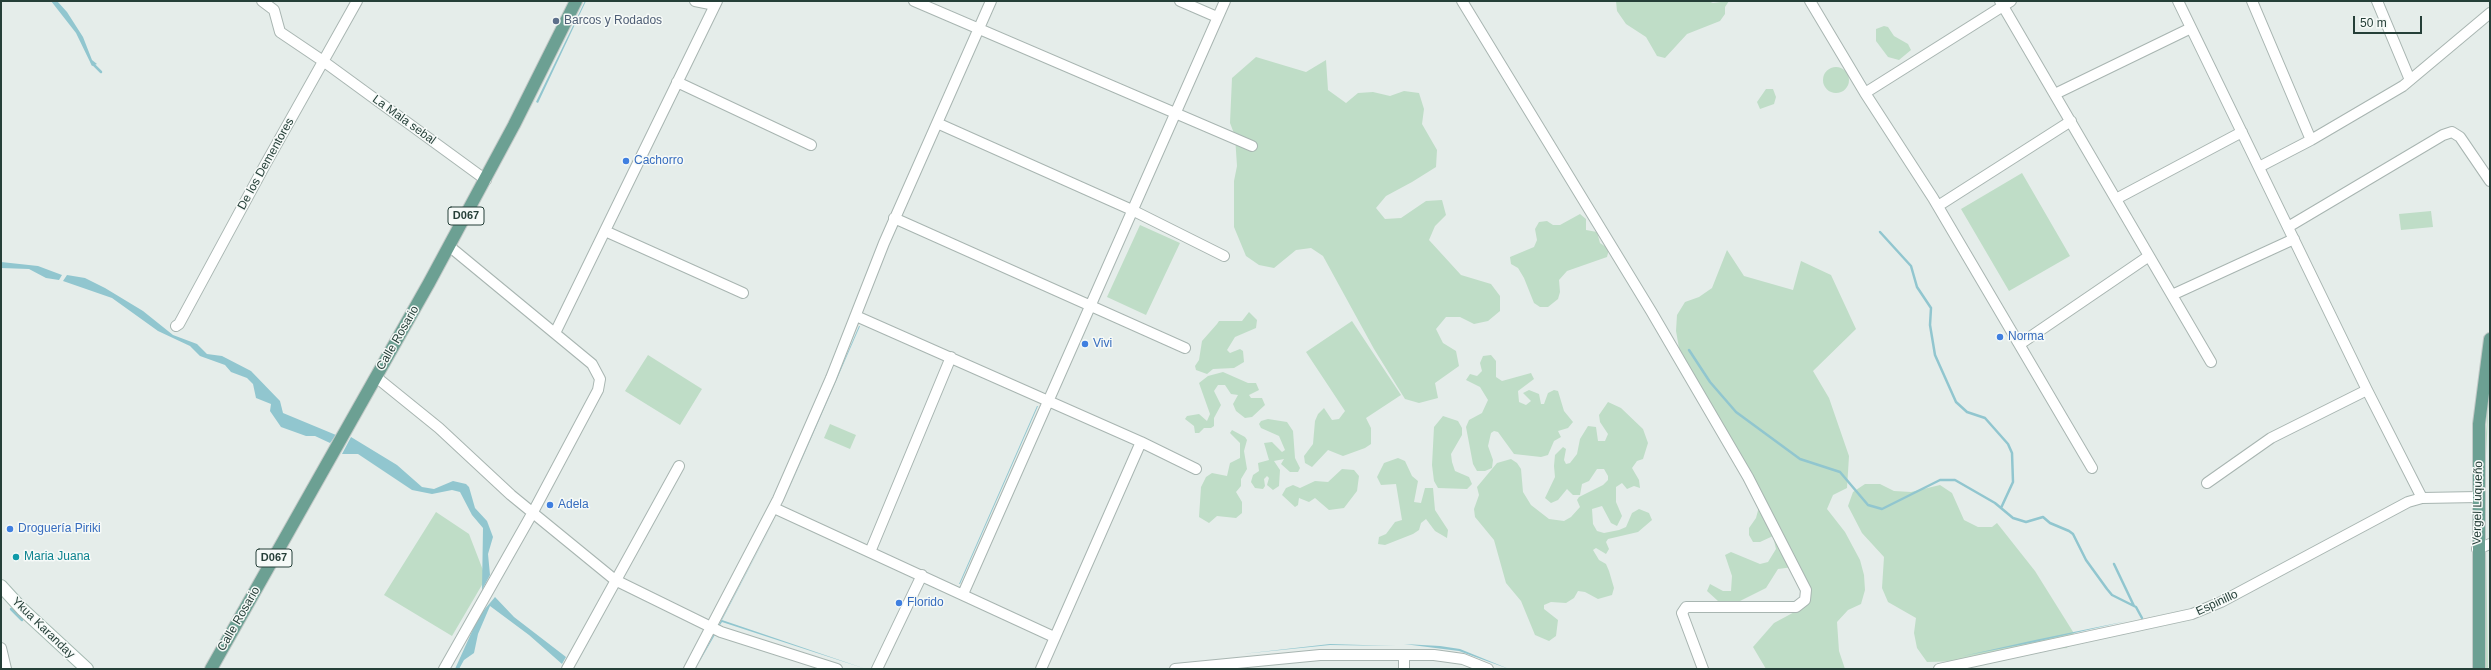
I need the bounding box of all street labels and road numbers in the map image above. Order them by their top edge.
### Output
street label: La Mala sebal [370,92,438,148]
street label: De los Dementores [235,116,297,212]
road number: D067 [448,207,484,225]
street label: Calle Rosario [374,303,422,373]
street label: Vergel Luqueño [2470,461,2486,545]
road number: D067 [256,549,292,567]
street label: Calle Rosario [215,584,263,654]
street label: Espinillo [2194,587,2240,619]
street label: Ykua Karanday [8,594,78,662]

